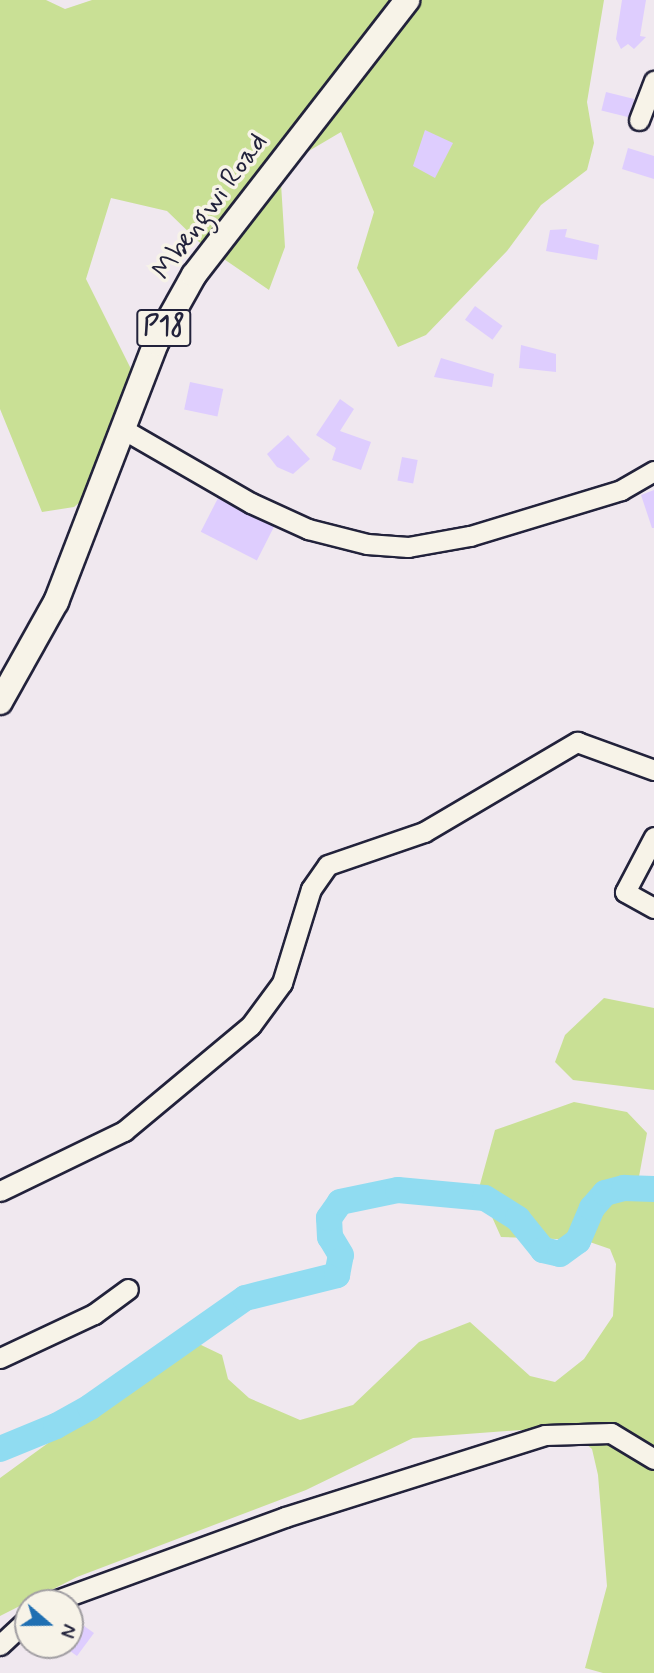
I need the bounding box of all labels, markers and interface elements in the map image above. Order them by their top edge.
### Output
street label: Mbengwi Road [147,128,275,286]
road number: P18 [136,306,192,350]
north arrow [14,1589,84,1659]
text: N [53,1620,81,1641]

